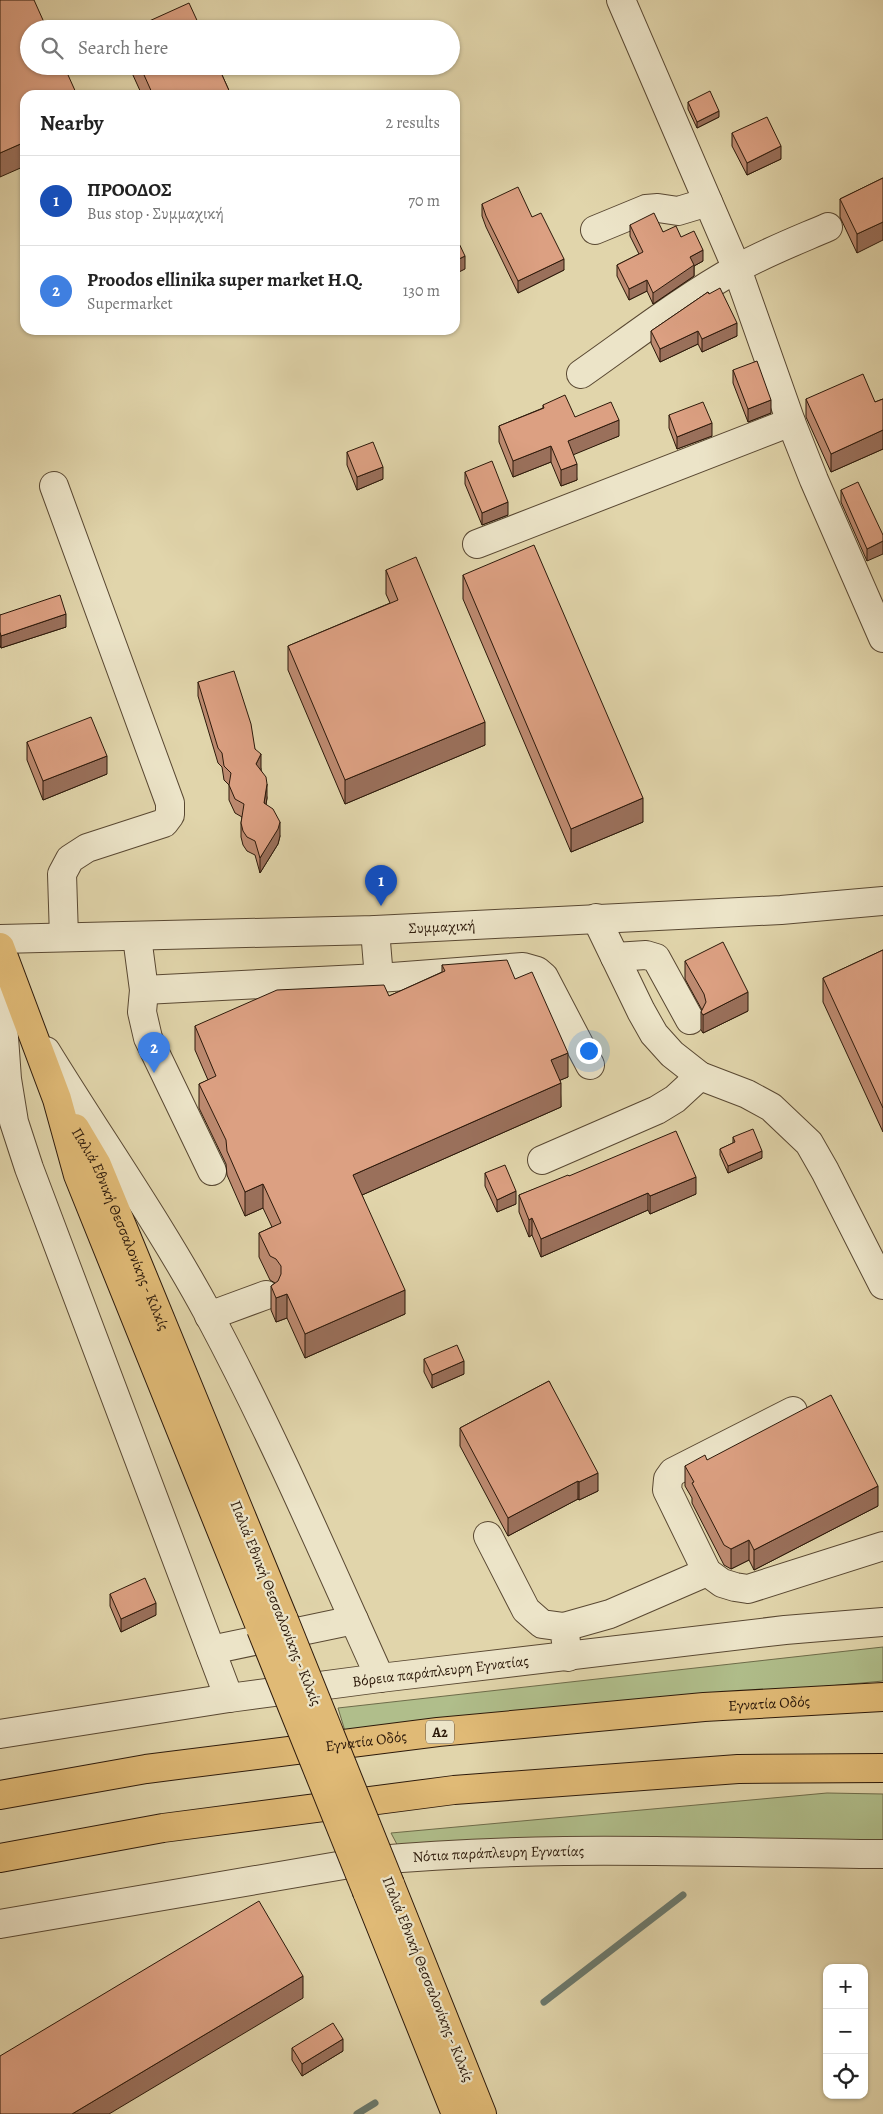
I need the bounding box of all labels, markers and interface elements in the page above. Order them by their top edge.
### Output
search box [20,20,460,75]
icon: search [38,34,66,62]
text: Search here [78,35,168,61]
text: Nearby [40,109,103,137]
text: 2 results [385,112,440,134]
text: ΠΡΟΟΔΟΣ [87,177,172,203]
text: 1 [53,190,59,212]
text: 70 m [408,190,440,212]
text: Bus stop · Συμμαχική [87,203,224,225]
text: Proodos ellinika super market H.Q. [87,267,363,293]
text: 2 [52,280,60,302]
text: 130 m [403,280,440,302]
text: Supermarket [87,293,173,315]
pin: 1 [365,865,397,906]
street label: Συμμαχική [408,915,476,938]
pin: 2 [138,1032,170,1073]
your location [576,1038,602,1064]
street label: Παλιά Εθνική Θεσσαλονίκης - Κιλκίς [67,1124,174,1333]
street label: Παλιά Εθνική Θεσσαλονίκης - Κιλκίς [226,1497,326,1709]
street label: Βόρεια παράπλευρη Εγνατίας [351,1650,530,1692]
street label: Εγνατία Οδός [728,1691,811,1716]
road number: Α2 [426,1720,454,1744]
street label: Εγνατία Οδός [324,1726,408,1756]
street label: Νότια παράπλευρη Εγνατίας [412,1841,584,1867]
street label: Παλιά Εθνική Θεσσαλονίκης - Κιλκίς [378,1873,478,2085]
map controls [823,1964,868,2099]
button: + [823,1964,868,2009]
button: − [823,2009,868,2054]
button: locate [823,2054,868,2099]

